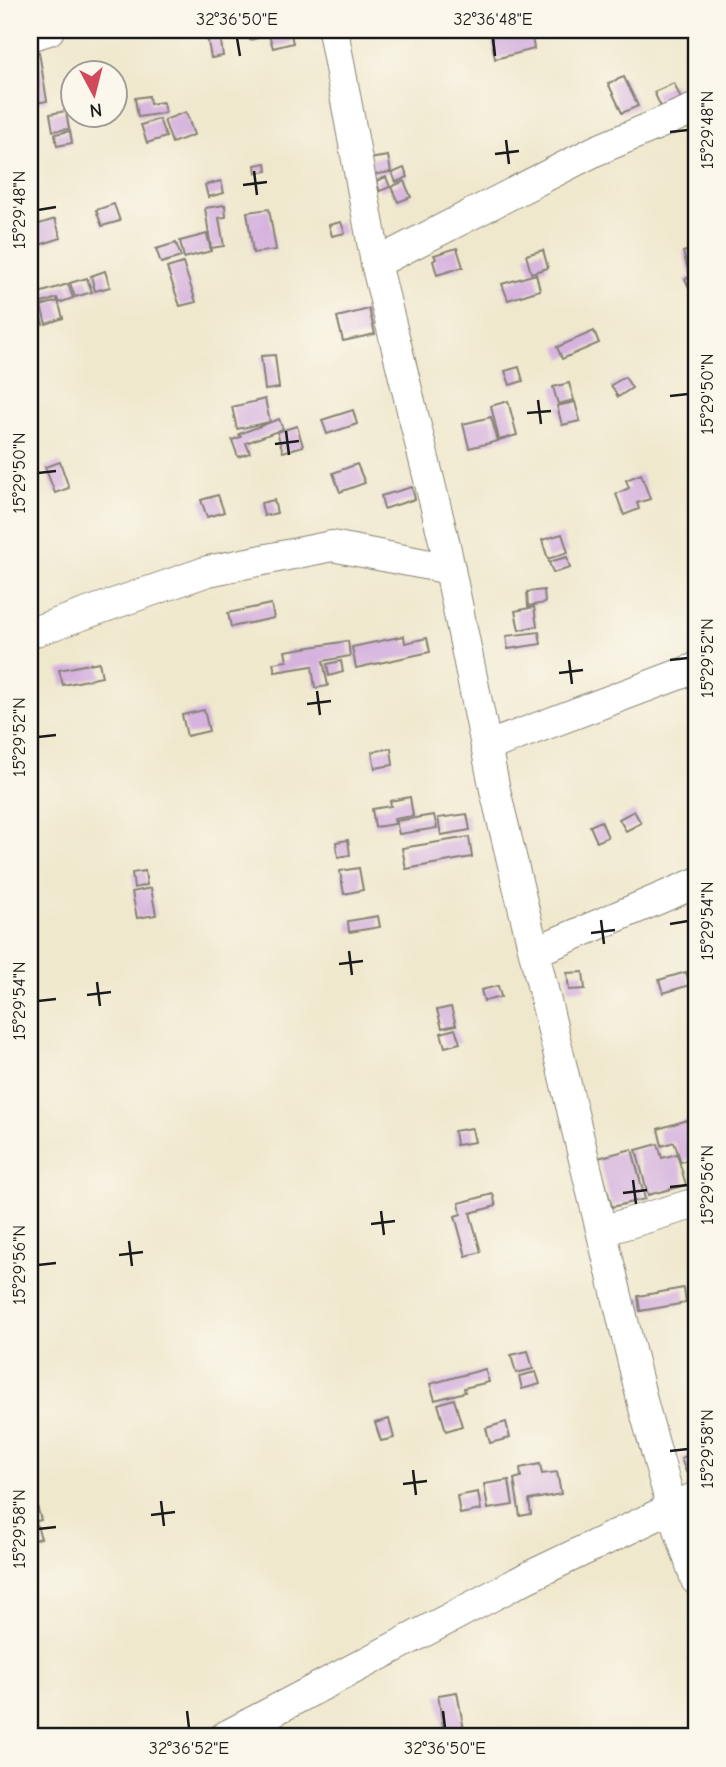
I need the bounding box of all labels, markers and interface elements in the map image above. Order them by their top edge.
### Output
text: 32°36'50"E [196,9,278,30]
text: 32°36'48"E [453,9,533,30]
north arrow [60,60,130,130]
text: 15°29'48"N [697,91,718,169]
text: N [88,98,103,122]
text: 15°29'48"N [9,171,30,249]
text: 15°29'50"N [697,353,718,435]
text: 15°29'50"N [9,432,30,514]
text: 15°29'52"N [697,618,718,698]
text: 15°29'52"N [9,697,30,777]
text: 15°29'54"N [697,881,718,961]
text: 15°29'54"N [9,961,30,1041]
text: 15°29'56"N [697,1145,718,1225]
text: 15°29'56"N [9,1225,30,1305]
text: 15°29'58"N [697,1409,718,1489]
text: 15°29'58"N [9,1489,30,1569]
text: 32°36'52"E [149,1738,229,1759]
text: 32°36'50"E [404,1738,486,1759]

